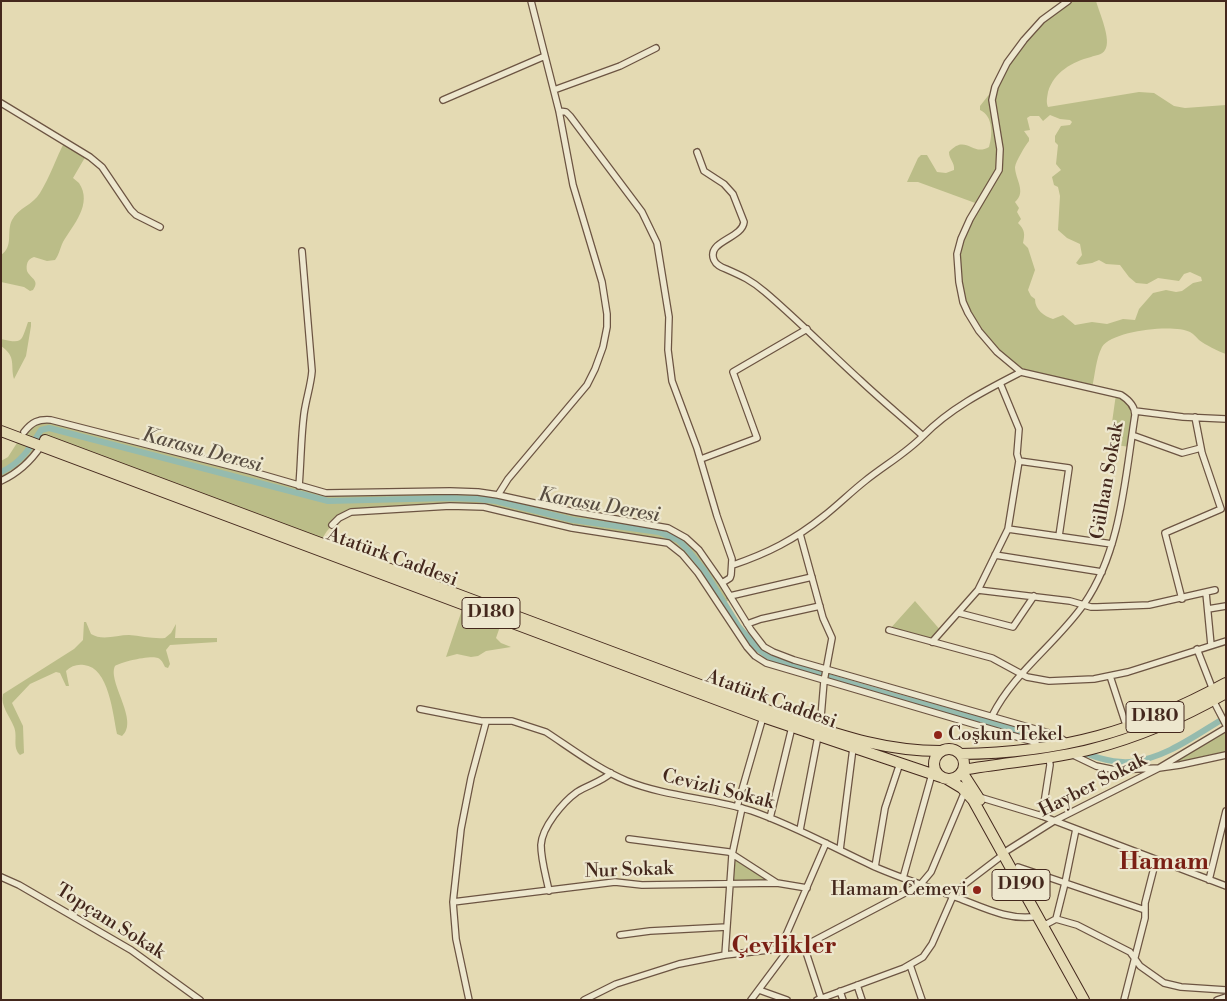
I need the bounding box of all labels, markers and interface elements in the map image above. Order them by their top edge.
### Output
street label: Gülhan Sokak [1087,421,1129,541]
water label: Karasu Deresi [139,423,265,479]
water label: Karasu Deresi [536,483,662,529]
street label: Atatürk Caddesi [324,524,460,592]
road number: D180 [462,598,520,628]
street label: Atatürk Caddesi [703,666,839,734]
road number: D180 [1126,702,1184,732]
place label: Coşkun Tekel [948,724,1063,746]
marker: Coşkun Tekel [932,729,944,741]
street label: Hayber Sokak [1035,749,1151,823]
street label: Cevizli Sokak [660,765,776,815]
district label: Hamam [1119,849,1209,877]
street label: Nur Sokak [584,858,674,884]
road number: D190 [992,870,1050,900]
street label: Topçam Sokak [51,879,169,965]
place label: Hamam Cemevi [831,879,967,901]
marker: Hamam Cemevi [971,884,983,896]
district label: Çevlikler [731,933,837,961]

